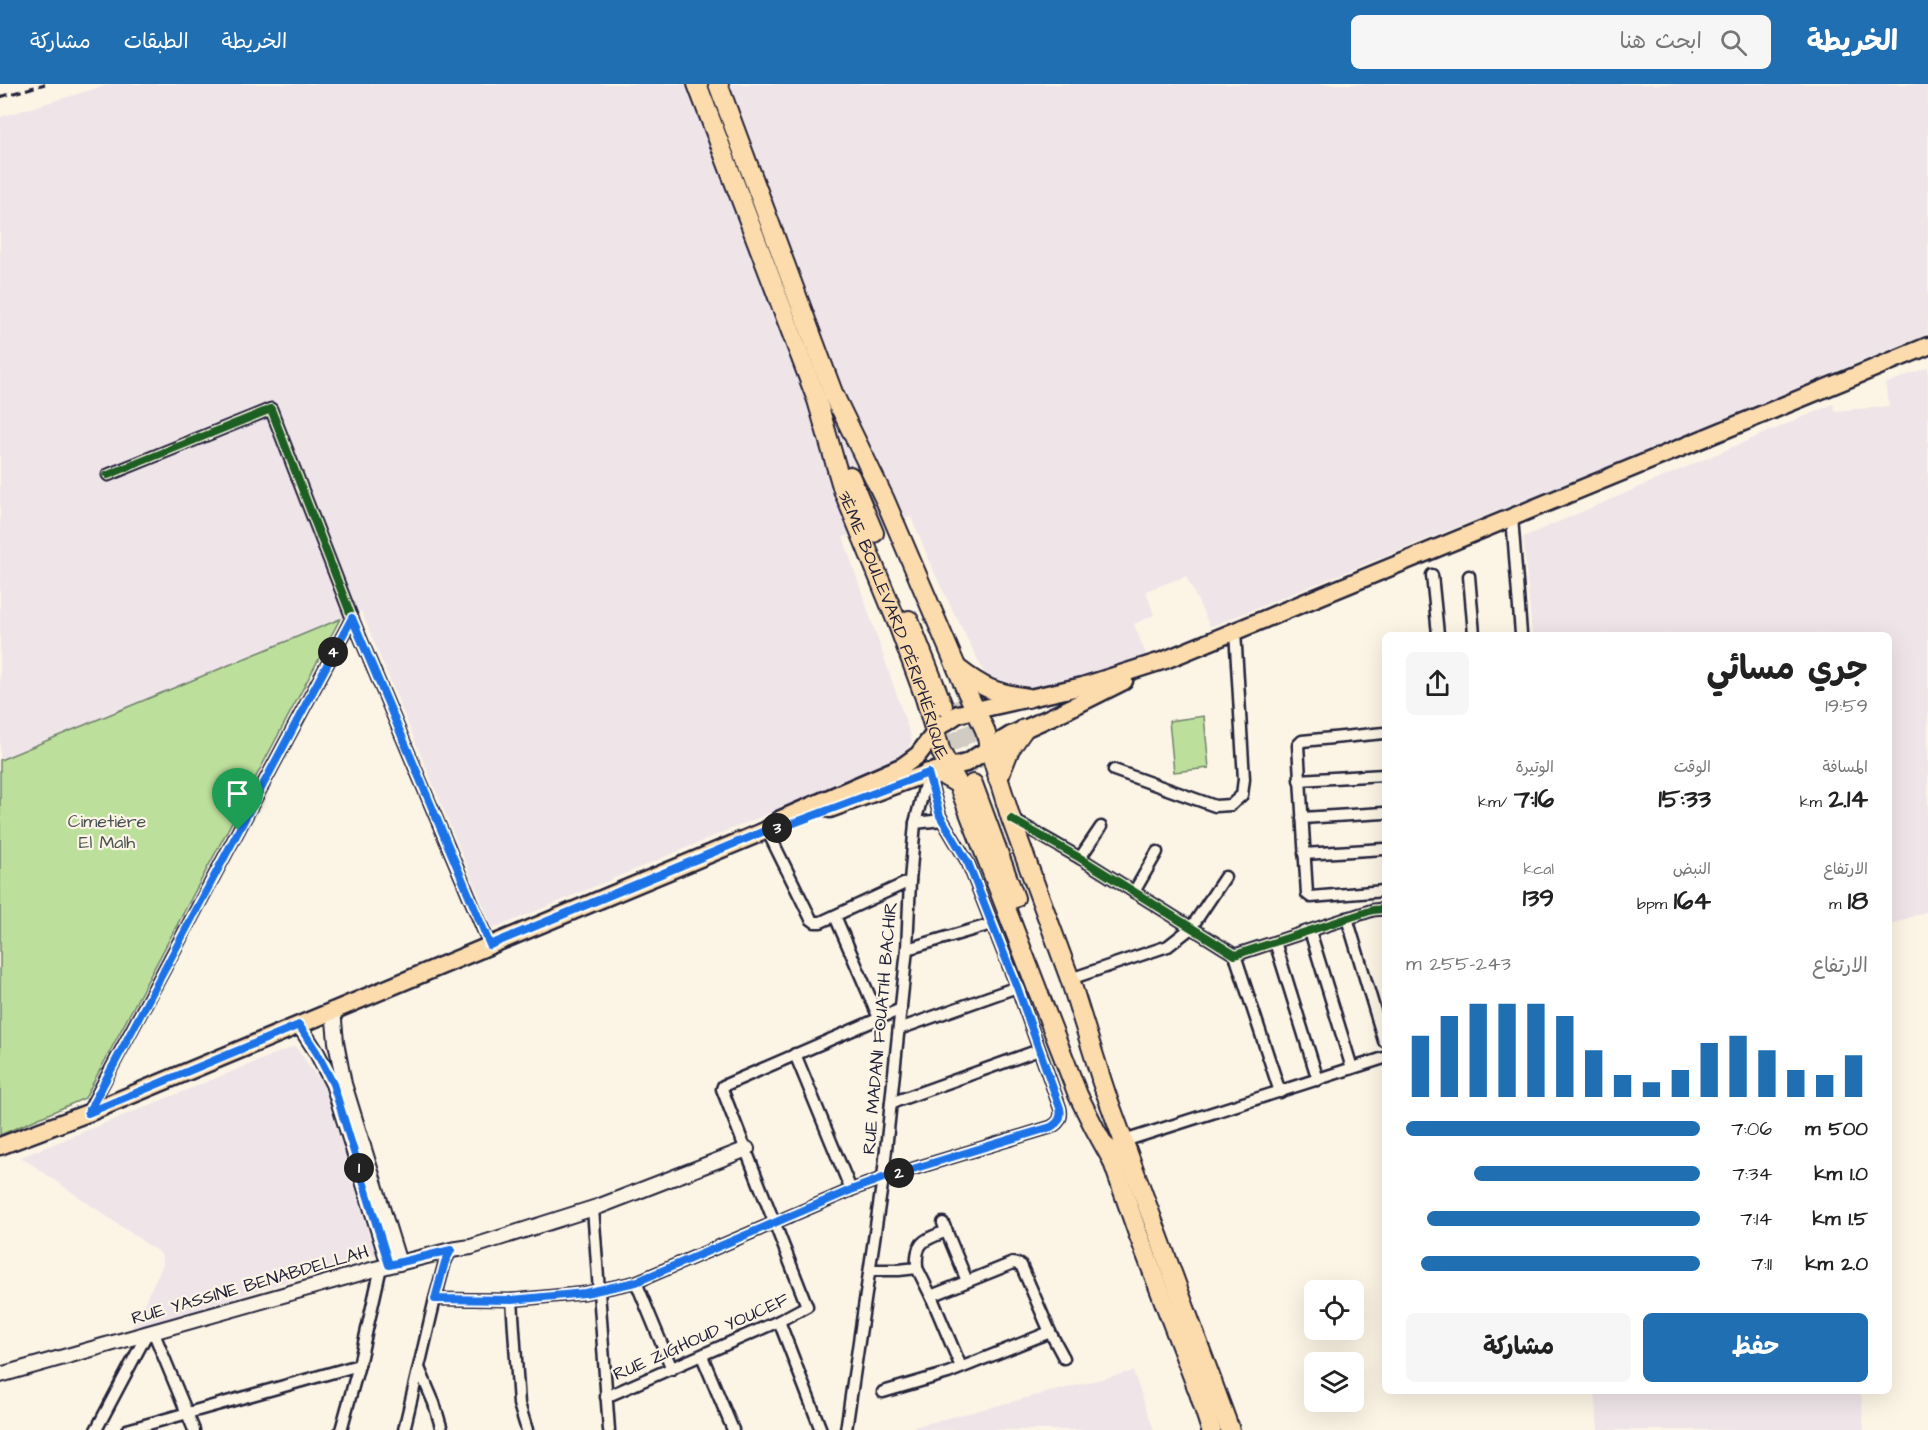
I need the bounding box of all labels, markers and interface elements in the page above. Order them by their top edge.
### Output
search box [1351,15,1771,69]
text: الخريطة [1807,22,1898,61]
text: ابحث هنا [1620,26,1702,57]
icon: search [1717,26,1750,59]
text: مشاركة [30,27,91,56]
text: الطبقات [124,27,189,56]
text: الخريطة [222,27,287,56]
street label: 3ÈME BOULEVARD PÉRIPHÉRIQUE [832,487,955,764]
pin: 4 [318,637,348,667]
text: 4 [328,641,338,663]
text: جري مسائي [1706,646,1868,692]
button: share [1406,652,1469,715]
text: 19:59 [1825,692,1868,720]
text: الوتيرة [1515,756,1554,778]
text: الوقت [1674,756,1711,778]
text: المسافة [1822,756,1868,778]
pin [212,768,263,830]
icon: arrive [221,777,254,810]
text: 7:16 [1514,781,1554,817]
text: 15:33 [1658,781,1711,817]
text: 2.14 [1828,781,1868,817]
text: /km [1478,791,1514,813]
text: km [1800,791,1828,813]
park label: Cimetière El Malh [68,809,147,855]
pin: 3 [762,813,792,843]
text: 3 [773,817,781,839]
text: kcal [1523,858,1554,880]
text: النبض [1673,858,1711,880]
text: الارتفاع [1823,858,1868,880]
text: 139 [1523,880,1554,916]
text: 164 [1674,883,1711,919]
text: 18 [1848,883,1868,919]
text: bpm [1637,893,1674,915]
text: m [1829,893,1848,915]
street label: RUE MADANI FOUATIH BACHIR [857,901,903,1155]
text: 243–255 m [1406,950,1511,978]
text: الارتفاع [1812,952,1868,980]
text: 7:06 [1731,1115,1772,1143]
text: 500 m [1805,1115,1868,1143]
pin: 1 [344,1153,374,1183]
text: 1 [358,1157,360,1179]
pin: 2 [884,1158,914,1188]
text: 7:34 [1733,1160,1772,1188]
text: 1.0 km [1814,1160,1868,1188]
text: 2 [894,1162,904,1184]
text: 7:14 [1740,1205,1772,1233]
text: 1.5 km [1813,1205,1868,1233]
street label: RUE YASSINE BENABDELLAH [128,1239,372,1331]
text: 7:11 [1751,1250,1772,1278]
text: 2.0 km [1805,1250,1868,1278]
map controls [1304,1280,1364,1412]
button: locate [1304,1280,1364,1340]
street label: RUE ZIGHOUD YOUCEF [609,1287,793,1387]
button: مشاركة [1406,1313,1631,1382]
button: حفظ [1643,1313,1868,1382]
button: layers [1304,1352,1364,1412]

